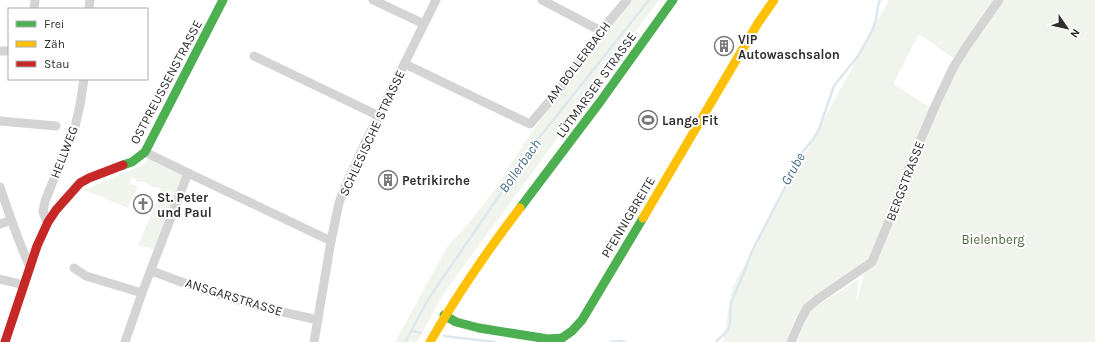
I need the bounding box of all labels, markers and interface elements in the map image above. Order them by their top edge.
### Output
legend [8,8,148,80]
north arrow [1047,8,1087,48]
text: Frei [44,17,64,31]
street label: OSTPREUSSENSTRASSE [127,17,205,147]
street label: AM BOLLERBACH [543,18,613,106]
text: N [1067,26,1082,40]
street label: LÜTMARSER STRASSE [552,29,639,141]
place label: VIP Autowaschsalon [738,32,840,62]
building icon: VIP Autowaschsalon [713,35,735,57]
text: Zäh [44,37,65,51]
text: Stau [44,57,70,71]
street label: SCHLESISCHE STRASSE [336,68,408,198]
sports icon: Lange Fit [637,109,659,131]
place label: Lange Fit [662,113,718,128]
street label: HELLWEG [47,124,81,180]
water label: Bollerbach [495,136,545,196]
street label: BERGSTRASSE [883,139,927,223]
water label: Grube [777,149,809,188]
building icon: Petrikirche [377,169,399,191]
place label: Petrikirche [402,173,470,188]
street label: PFENNIGBREITE [598,174,658,260]
place label: St. Peter und Paul [157,190,212,220]
church icon: St. Peter und Paul [132,193,154,215]
park label: Bielenberg [962,232,1025,247]
street label: ANSGARSTRASSE [184,275,284,319]

